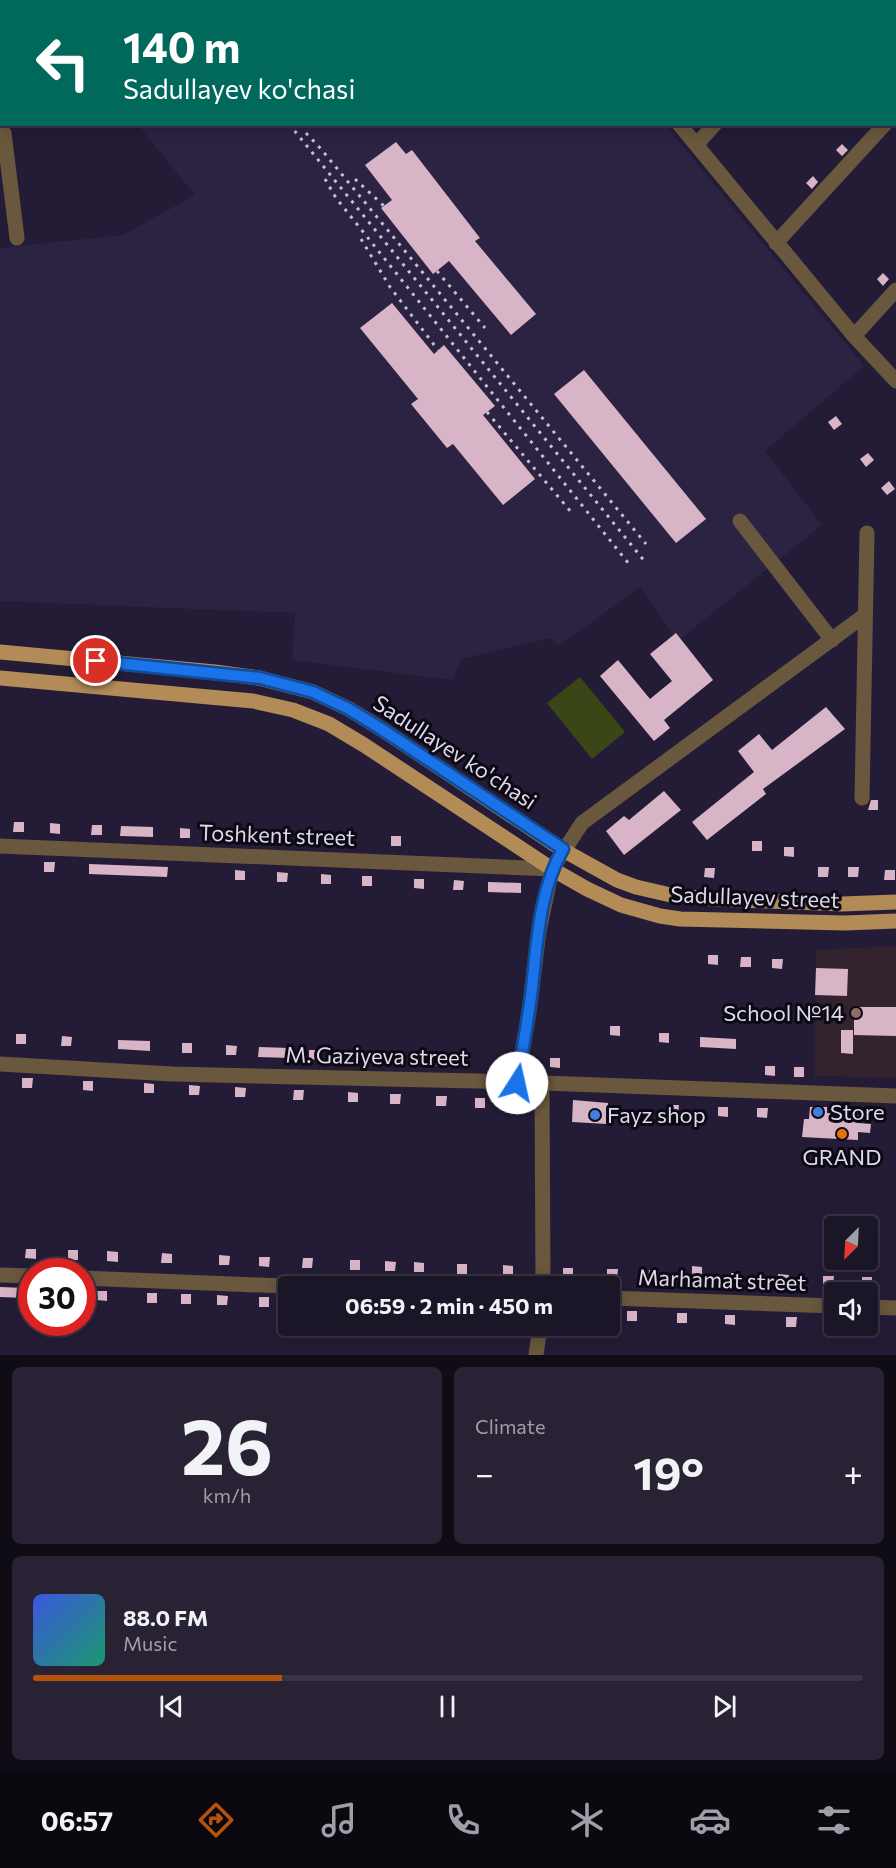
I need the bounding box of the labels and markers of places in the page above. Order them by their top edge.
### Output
pin [70,635,121,686]
place label: School №14 [723,999,844,1026]
marker: School №14 [849,1006,863,1020]
place label: Store [830,1098,885,1125]
place label: Fayz shop [607,1101,706,1128]
marker: Store [811,1105,825,1119]
marker: Fayz shop [588,1108,602,1122]
marker: GRAND [835,1127,849,1141]
place label: GRAND [803,1143,881,1170]

